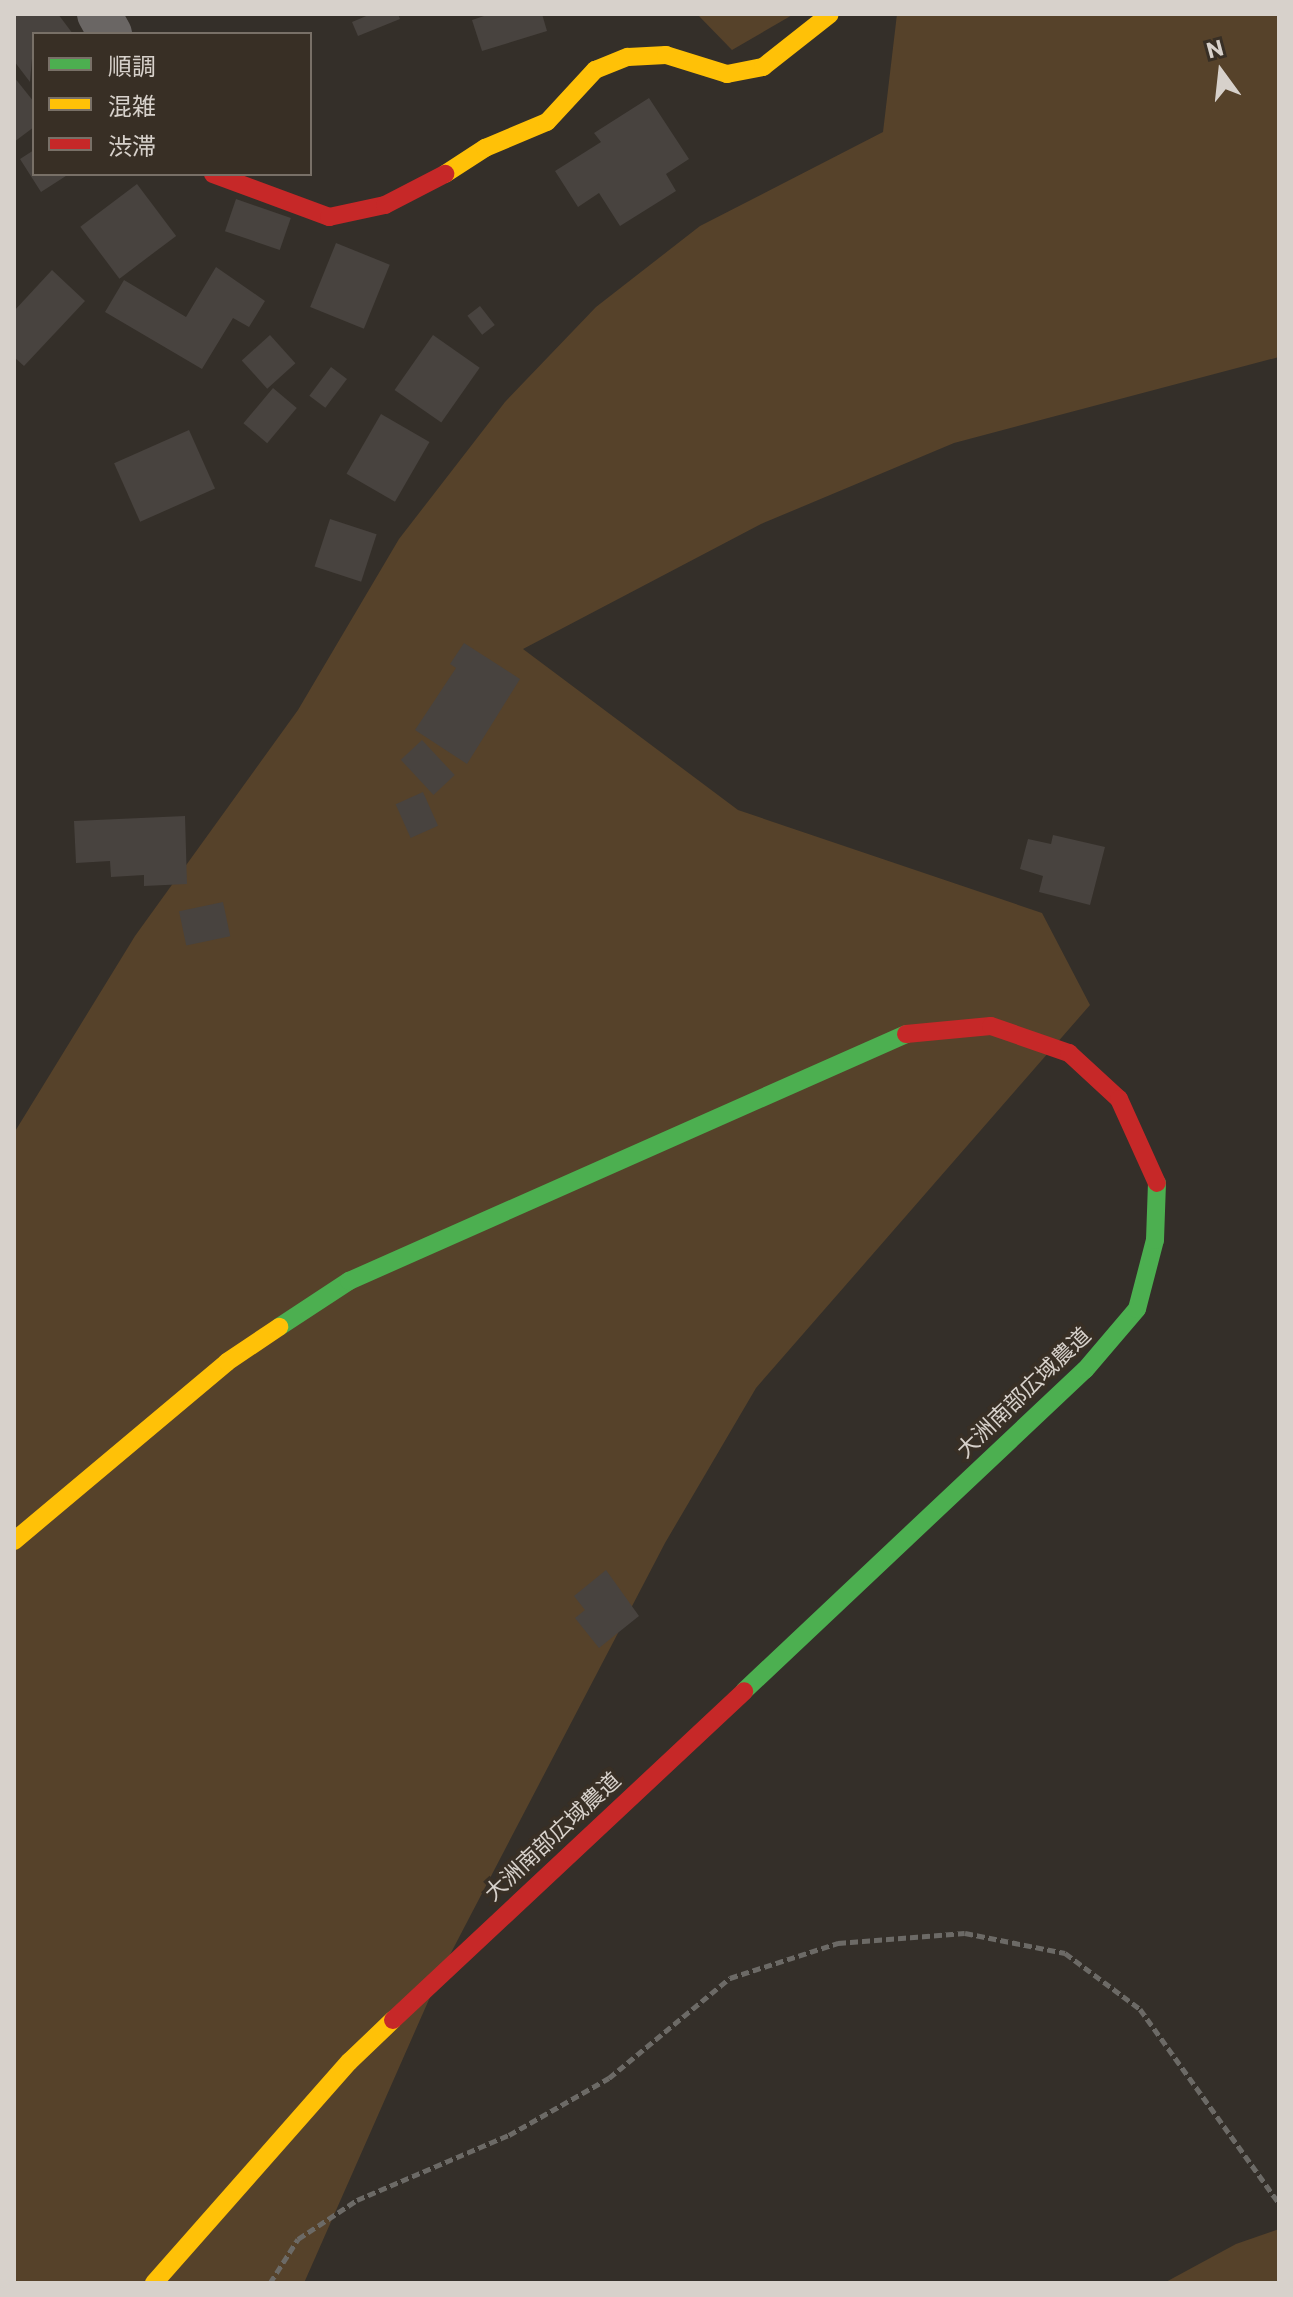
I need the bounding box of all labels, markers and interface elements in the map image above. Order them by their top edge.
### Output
legend [32,32,312,176]
north arrow [1181,32,1261,112]
text: N [1203,33,1226,64]
text: 順調 [108,51,156,80]
text: 混雑 [108,91,156,120]
text: 渋滞 [108,131,156,160]
street label: 大洲南部広域農道 [951,1321,1095,1463]
street label: 大洲南部広域農道 [479,1766,625,1906]

